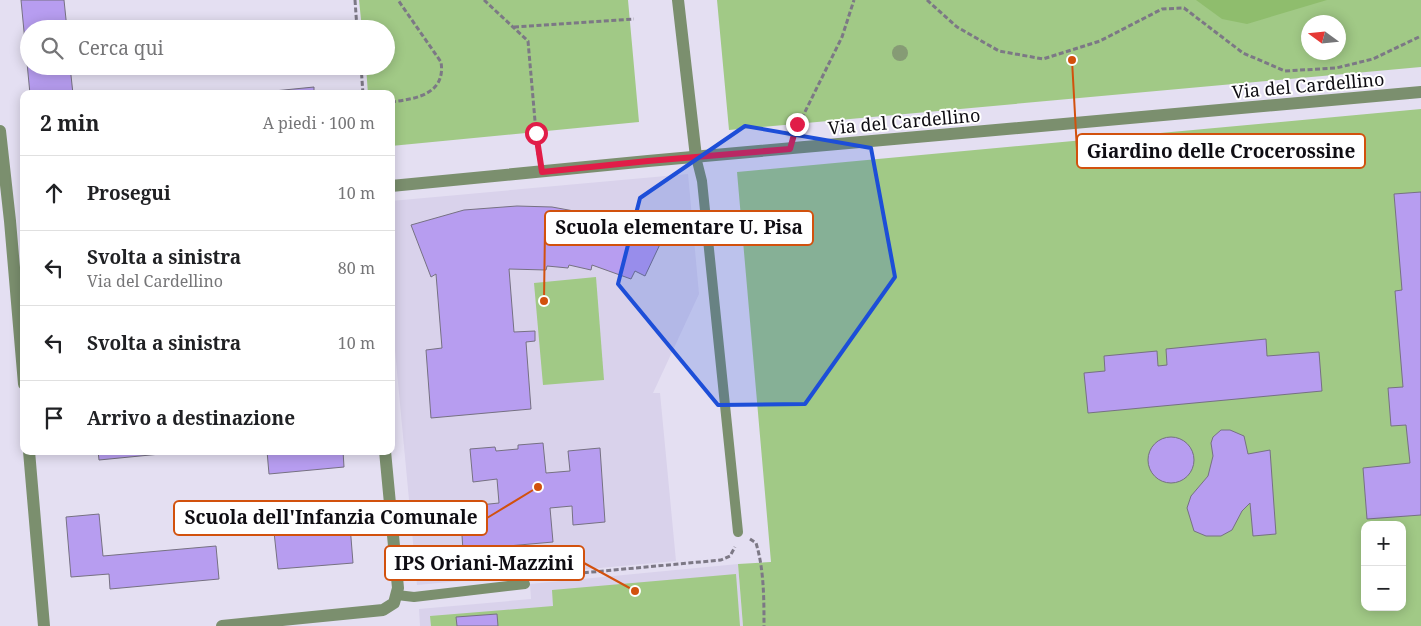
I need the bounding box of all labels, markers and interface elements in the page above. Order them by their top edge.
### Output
north arrow [1301,15,1346,60]
search box [20,20,395,75]
icon: search [38,34,66,62]
text: Cerca qui [78,35,164,61]
street label: Via del Cardellino [1231,66,1385,104]
street label: Via del Cardellino [827,102,981,140]
text: 2 min [40,109,99,137]
text: A piedi · 100 m [263,112,375,134]
route end [786,113,809,136]
route start [525,122,548,145]
callout: Giardino delle Crocerossine [1077,134,1365,168]
text: Giardino delle Crocerossine [1087,138,1355,164]
icon: ahead [40,179,68,207]
text: Prosegui [87,180,171,206]
text: 10 m [338,182,375,204]
callout: Scuola elementare U. Pisa [545,211,813,245]
text: Scuola elementare U. Pisa [555,214,803,240]
text: Svolta a sinistra [87,244,241,270]
icon: left [40,254,68,282]
text: 80 m [338,257,375,279]
text: Via del Cardellino [87,270,223,292]
icon: left [40,329,68,357]
text: Svolta a sinistra [87,330,241,356]
text: 10 m [338,332,375,354]
icon: arrive [40,404,68,432]
text: Arrivo a destinazione [87,405,295,431]
callout: Scuola dell'Infanzia Comunale [174,501,487,535]
text: Scuola dell'Infanzia Comunale [184,504,478,530]
map controls [1361,521,1406,611]
button: + [1361,521,1406,566]
callout: IPS Oriani-Mazzini [385,546,584,580]
text: IPS Oriani-Mazzini [394,550,574,576]
button: − [1361,566,1406,611]

